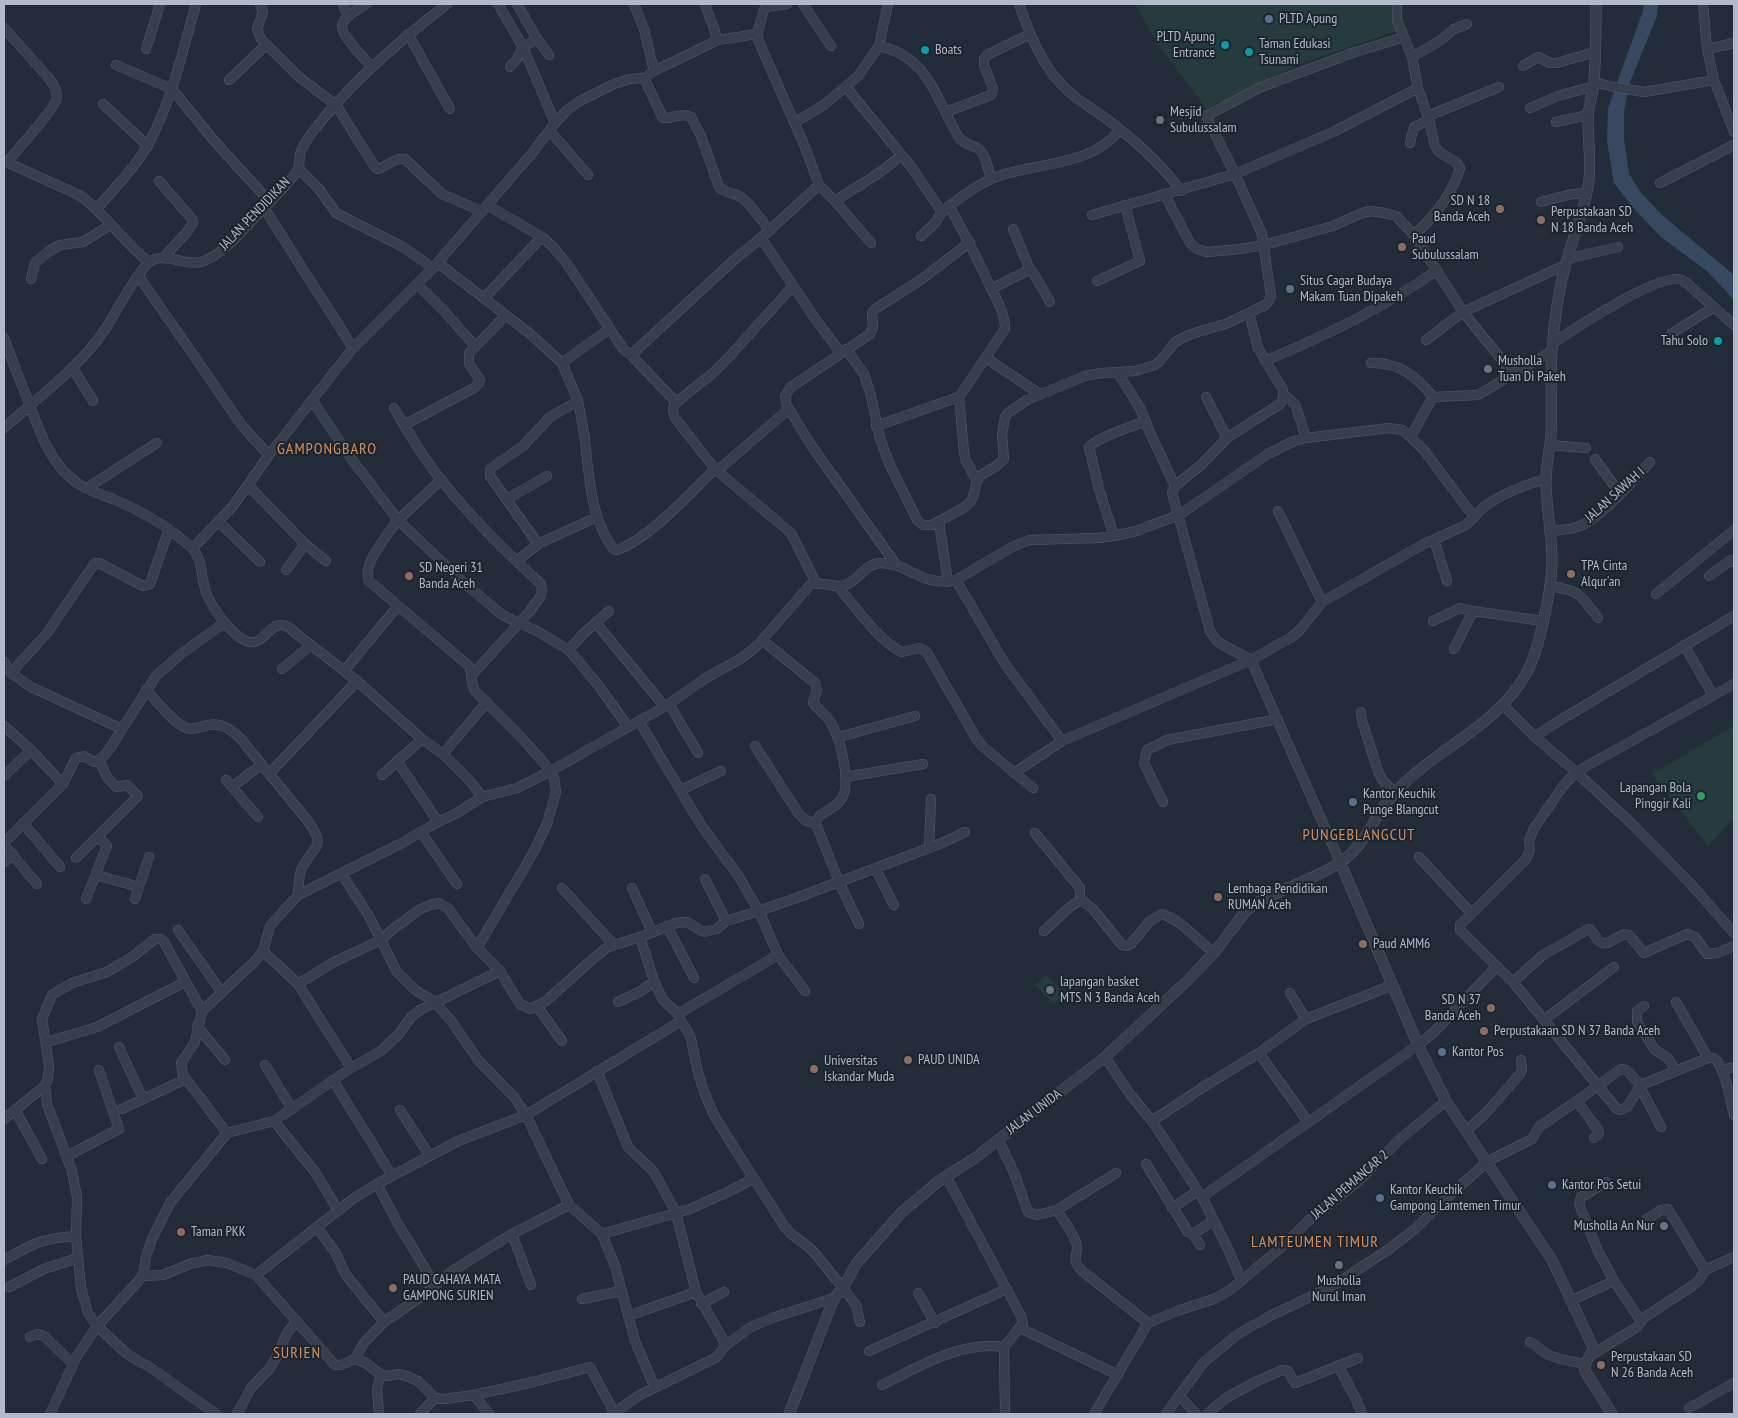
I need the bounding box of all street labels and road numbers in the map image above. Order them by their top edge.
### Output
street label: JALAN PENDIDIKAN [216,174,294,254]
street label: JALAN SAWAH I [1582,464,1648,526]
street label: JALAN UNIDA [1003,1086,1065,1138]
street label: JALAN PEMANCAR 2 [1308,1147,1392,1223]

